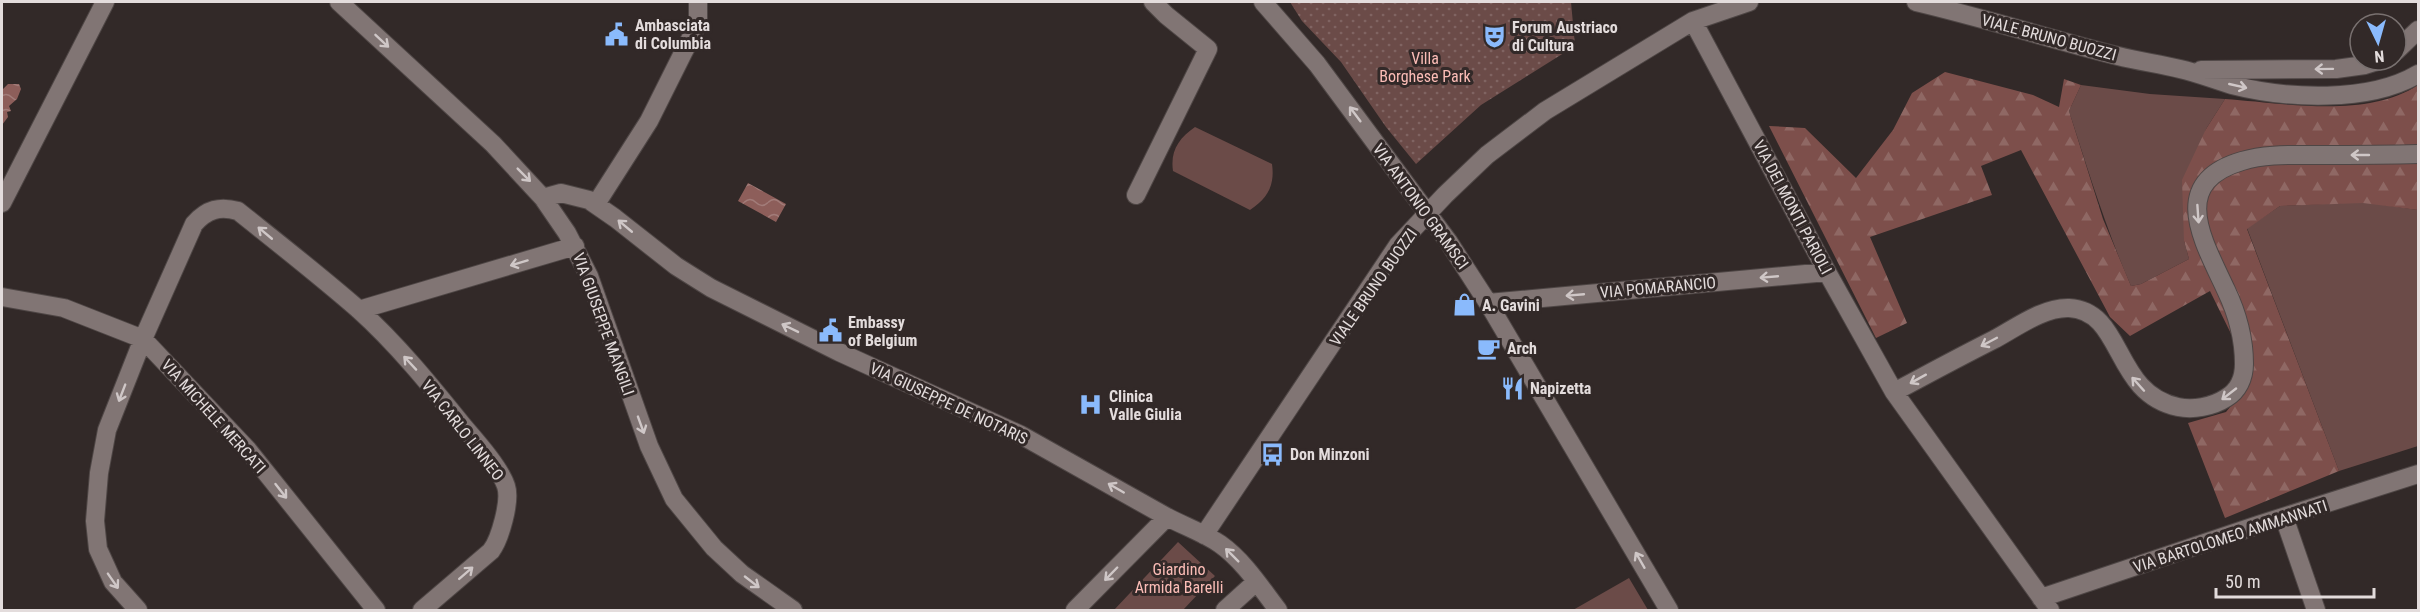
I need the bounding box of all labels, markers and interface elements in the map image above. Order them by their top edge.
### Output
street label: VIALE BRUNO BUOZZI [1979,10,2118,65]
north arrow [2348,12,2408,72]
place label: Ambasciata di Columbia [635,16,711,53]
place label: Forum Austriaco di Cultura [1512,18,1618,55]
public building icon: Ambasciata di Columbia [604,21,630,47]
theatre icon: Forum Austriaco di Cultura [1481,23,1507,49]
one-way arrow [374,34,389,48]
text: N [2374,47,2385,66]
park label: Villa Borghese Park [1379,49,1472,86]
one-way arrow [2314,63,2334,75]
one-way arrow [2228,80,2247,92]
one-way arrow [1348,107,1361,123]
street label: VIA DEI MONTI PARIOLI [1749,137,1836,277]
street label: VIA ANTONIO GRAMSCI [1369,140,1473,273]
one-way arrow [2351,149,2371,161]
one-way arrow [516,168,531,183]
one-way arrow [2192,203,2203,223]
one-way arrow [617,219,633,232]
street label: VIALE BRUNO BUOZZI [1326,225,1421,350]
one-way arrow [258,226,273,240]
street label: VIA GIUSEPPE MANGILI [569,250,638,398]
one-way arrow [510,258,529,269]
one-way arrow [1759,272,1779,283]
street label: VIA POMARANCIO [1599,273,1717,302]
one-way arrow [1565,290,1585,301]
shop icon: A. Gavini [1451,292,1477,318]
place label: A. Gavini [1482,296,1540,315]
place label: Embassy of Belgium [848,313,918,350]
public building icon: Embassy of Belgium [817,318,843,344]
one-way arrow [782,321,800,333]
cafe icon: Arch [1476,335,1502,361]
one-way arrow [1981,336,1999,348]
place label: Arch [1507,339,1537,358]
one-way arrow [403,355,417,370]
street label: VIA MICHELE MERCATI [158,356,270,477]
street label: VIA GIUSEPPE DE NOTARIS [867,359,1031,448]
one-way arrow [1910,373,1927,385]
restaurant icon: Napizetta [1499,375,1525,401]
street label: VIA CARLO LINNEO [418,376,508,484]
one-way arrow [2131,377,2145,392]
place label: Napizetta [1530,379,1592,398]
one-way arrow [115,383,126,402]
place label: Clinica Valle Giulia [1109,387,1182,424]
one-way arrow [2221,388,2237,401]
hospital icon: Clinica Valle Giulia [1078,392,1104,418]
one-way arrow [637,416,648,434]
bus stop icon: Don Minzoni [1259,441,1285,467]
place label: Don Minzoni [1290,445,1370,464]
one-way arrow [1108,482,1125,494]
one-way arrow [274,483,287,499]
street label: VIA BARTOLOMEO AMMANNATI [2131,496,2330,577]
one-way arrow [1225,548,1240,563]
one-way arrow [1634,552,1646,569]
park label: Giardino Armida Barelli [1135,560,1223,597]
scale bar [2216,561,2374,599]
one-way arrow [458,566,473,580]
one-way arrow [1104,567,1118,582]
text: 50 m [2225,571,2260,592]
one-way arrow [107,572,120,589]
one-way arrow [744,576,760,589]

